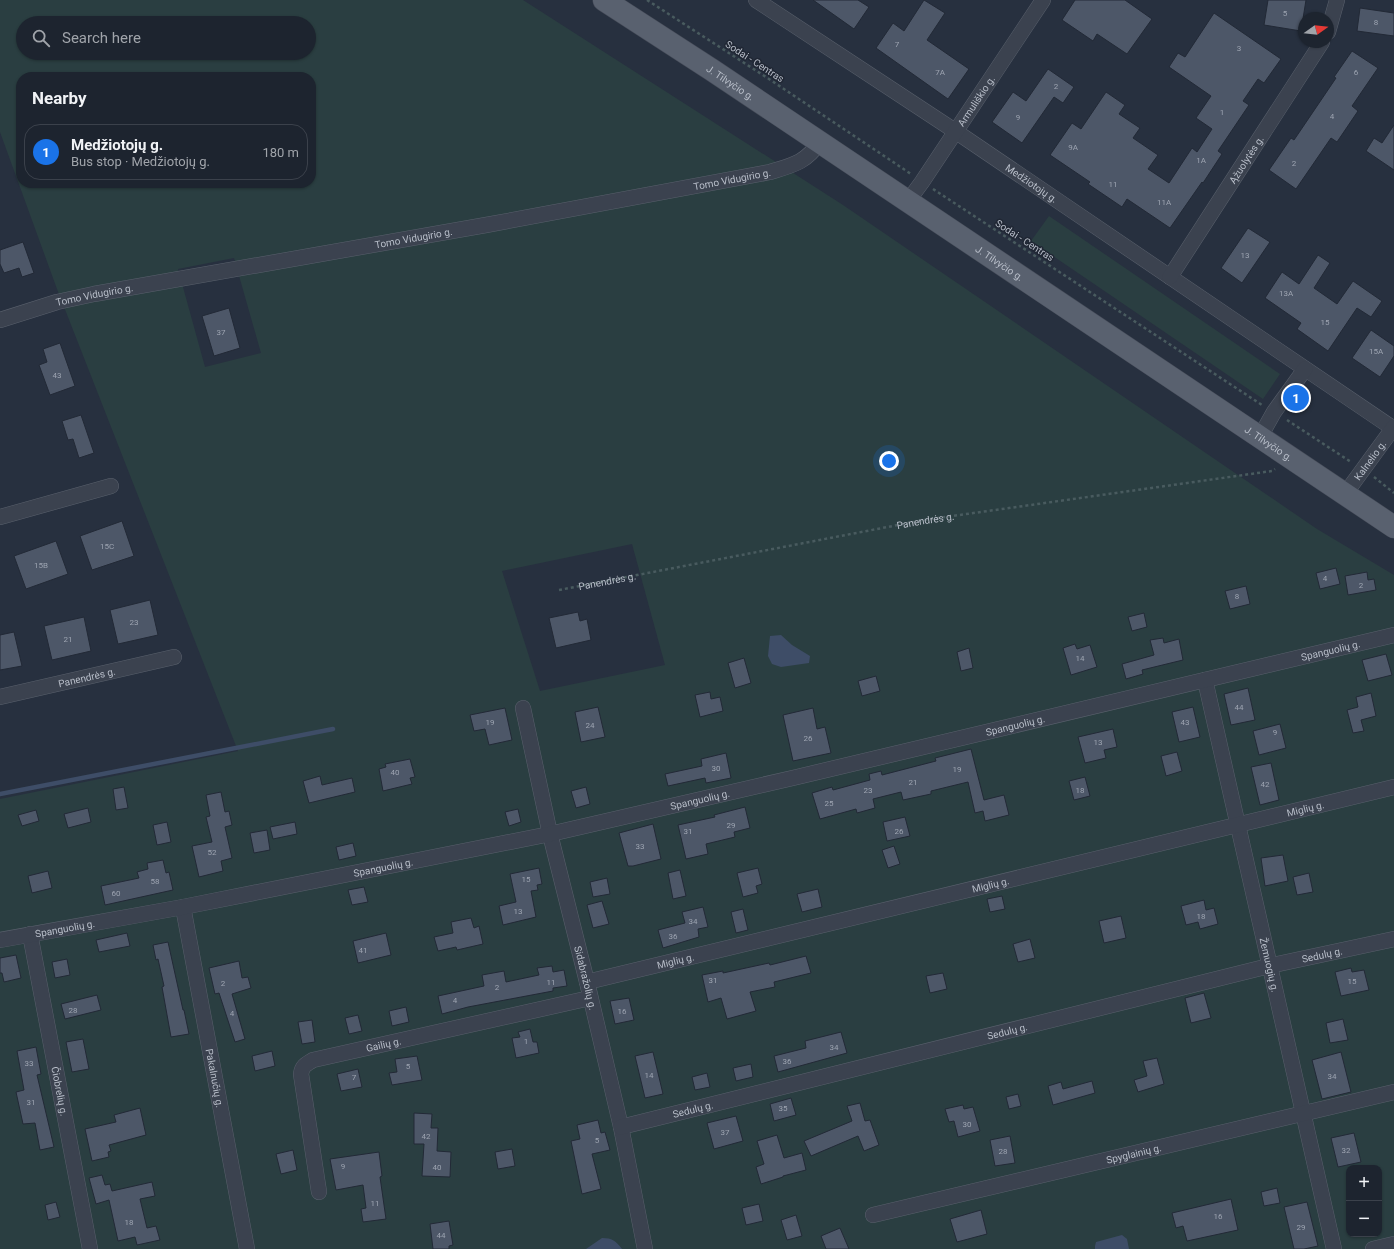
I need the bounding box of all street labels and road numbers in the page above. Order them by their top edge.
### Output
street label: Sodai - Centras [724,38,786,84]
street label: J. Tilvyčio g. [704,63,756,103]
street label: Armuliškio g. [956,74,997,128]
street label: Ąžuolytės g. [1227,134,1266,186]
street label: Medžiotojų g. [1003,162,1060,205]
street label: Tomo Vidugirio g. [693,167,772,192]
street label: Sodai - Centras [994,217,1056,263]
street label: Tomo Vidugirio g. [374,226,453,250]
street label: J. Tilvyčio g. [974,243,1025,283]
street label: Tomo Vidugirio g. [55,282,134,308]
street label: J. Tilvyčio g. [1243,424,1294,463]
street label: Kalnelio g. [1352,438,1388,482]
street label: Panendrės g. [896,511,955,531]
street label: Panendrės g. [578,570,637,592]
street label: Spanguolių g. [1300,638,1361,663]
street label: Panendrės g. [57,666,116,689]
street label: Spanguolių g. [985,713,1046,738]
street label: Spanguolių g. [669,788,731,812]
street label: Miglių g. [1286,799,1325,819]
street label: Spanguolių g. [352,856,414,879]
street label: Miglių g. [971,875,1010,895]
street label: Spanguolių g. [34,918,96,940]
street label: Žemuogių g. [1258,936,1281,993]
street label: Sidabražolių g. [572,945,598,1011]
street label: Sedulų g. [1301,945,1343,965]
street label: Miglių g. [656,951,695,971]
street label: Sedulų g. [986,1021,1029,1042]
street label: Gailių g. [365,1035,402,1054]
street label: Pakalnučių g. [204,1048,225,1108]
street label: Čiobrelių g. [49,1065,70,1117]
street label: Sedulų g. [672,1099,714,1120]
street label: Spyglainių g. [1105,1142,1163,1166]

